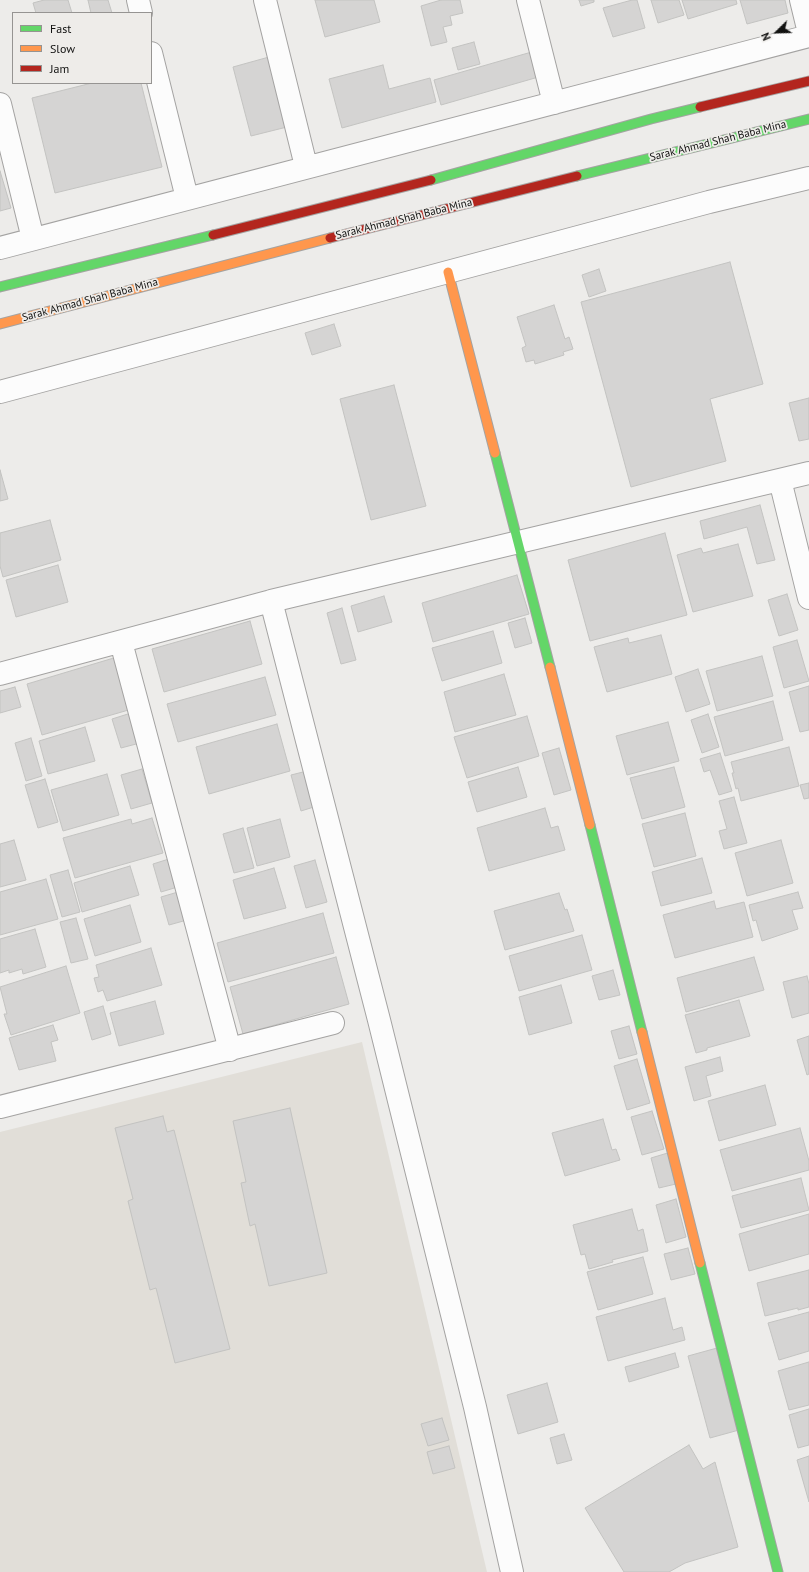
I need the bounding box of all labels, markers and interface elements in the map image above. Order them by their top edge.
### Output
legend [12,12,152,84]
north arrow [757,12,797,52]
text: Fast [50,21,71,36]
text: N [758,31,774,43]
text: Slow [50,41,75,56]
text: Jam [50,61,69,76]
street label: Sarak Ahmad Shah Baba Mina [648,118,788,164]
street label: Sarak Ahmad Shah Baba Mina [334,196,474,242]
street label: Sarak Ahmad Shah Baba Mina [21,276,159,324]

